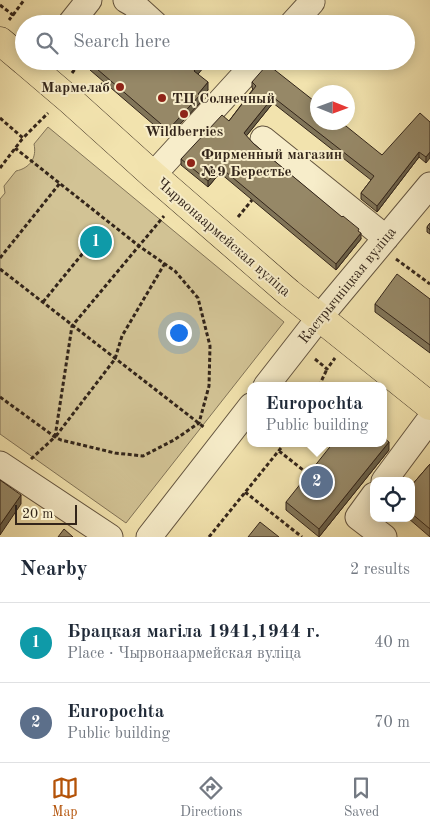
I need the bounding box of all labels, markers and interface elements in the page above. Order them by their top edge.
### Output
search box [15,15,415,70]
icon: search [33,29,61,57]
text: Search here [73,33,170,52]
place label: Мармелаб [41,81,110,96]
marker: Мармелаб [114,81,126,93]
north arrow [310,85,355,130]
marker: ТЦ Солнечный [156,92,168,104]
place label: ТЦ Солнечный [172,92,275,107]
marker: Wildberries [178,108,190,120]
place label: Wildberries [145,125,223,140]
place label: Фирменный магазин №9 Берестье [201,148,342,180]
marker: Фирменный магазин №9 Берестье [185,157,197,169]
street label: Чырвонаармейская вуліца [153,176,293,301]
pin: 1 [80,223,112,261]
street label: Кастрычніцкая вуліца [297,224,400,347]
your location [166,320,192,346]
popup [247,382,387,447]
text: Europochta [265,395,363,414]
text: Public building [265,418,369,434]
pin: 2 [301,463,333,501]
map controls [370,477,415,522]
button: locate [370,477,415,522]
scale bar [15,502,78,525]
text: 20 m [22,507,53,521]
text: Nearby [20,559,88,580]
text: 2 results [350,562,410,578]
text: Брацкая магіла 1941,1944 г. [67,623,320,642]
text: 1 [31,635,41,651]
text: 40 m [374,635,410,651]
text: Place · Чырвонаармейская вуліца [67,646,301,662]
text: Europochta [67,703,164,722]
text: 2 [31,715,41,731]
text: 70 m [374,715,410,731]
text: Public building [67,726,170,742]
tab: Map [51,774,79,821]
tab: Directions [180,774,242,821]
tab: Saved [344,774,379,821]

